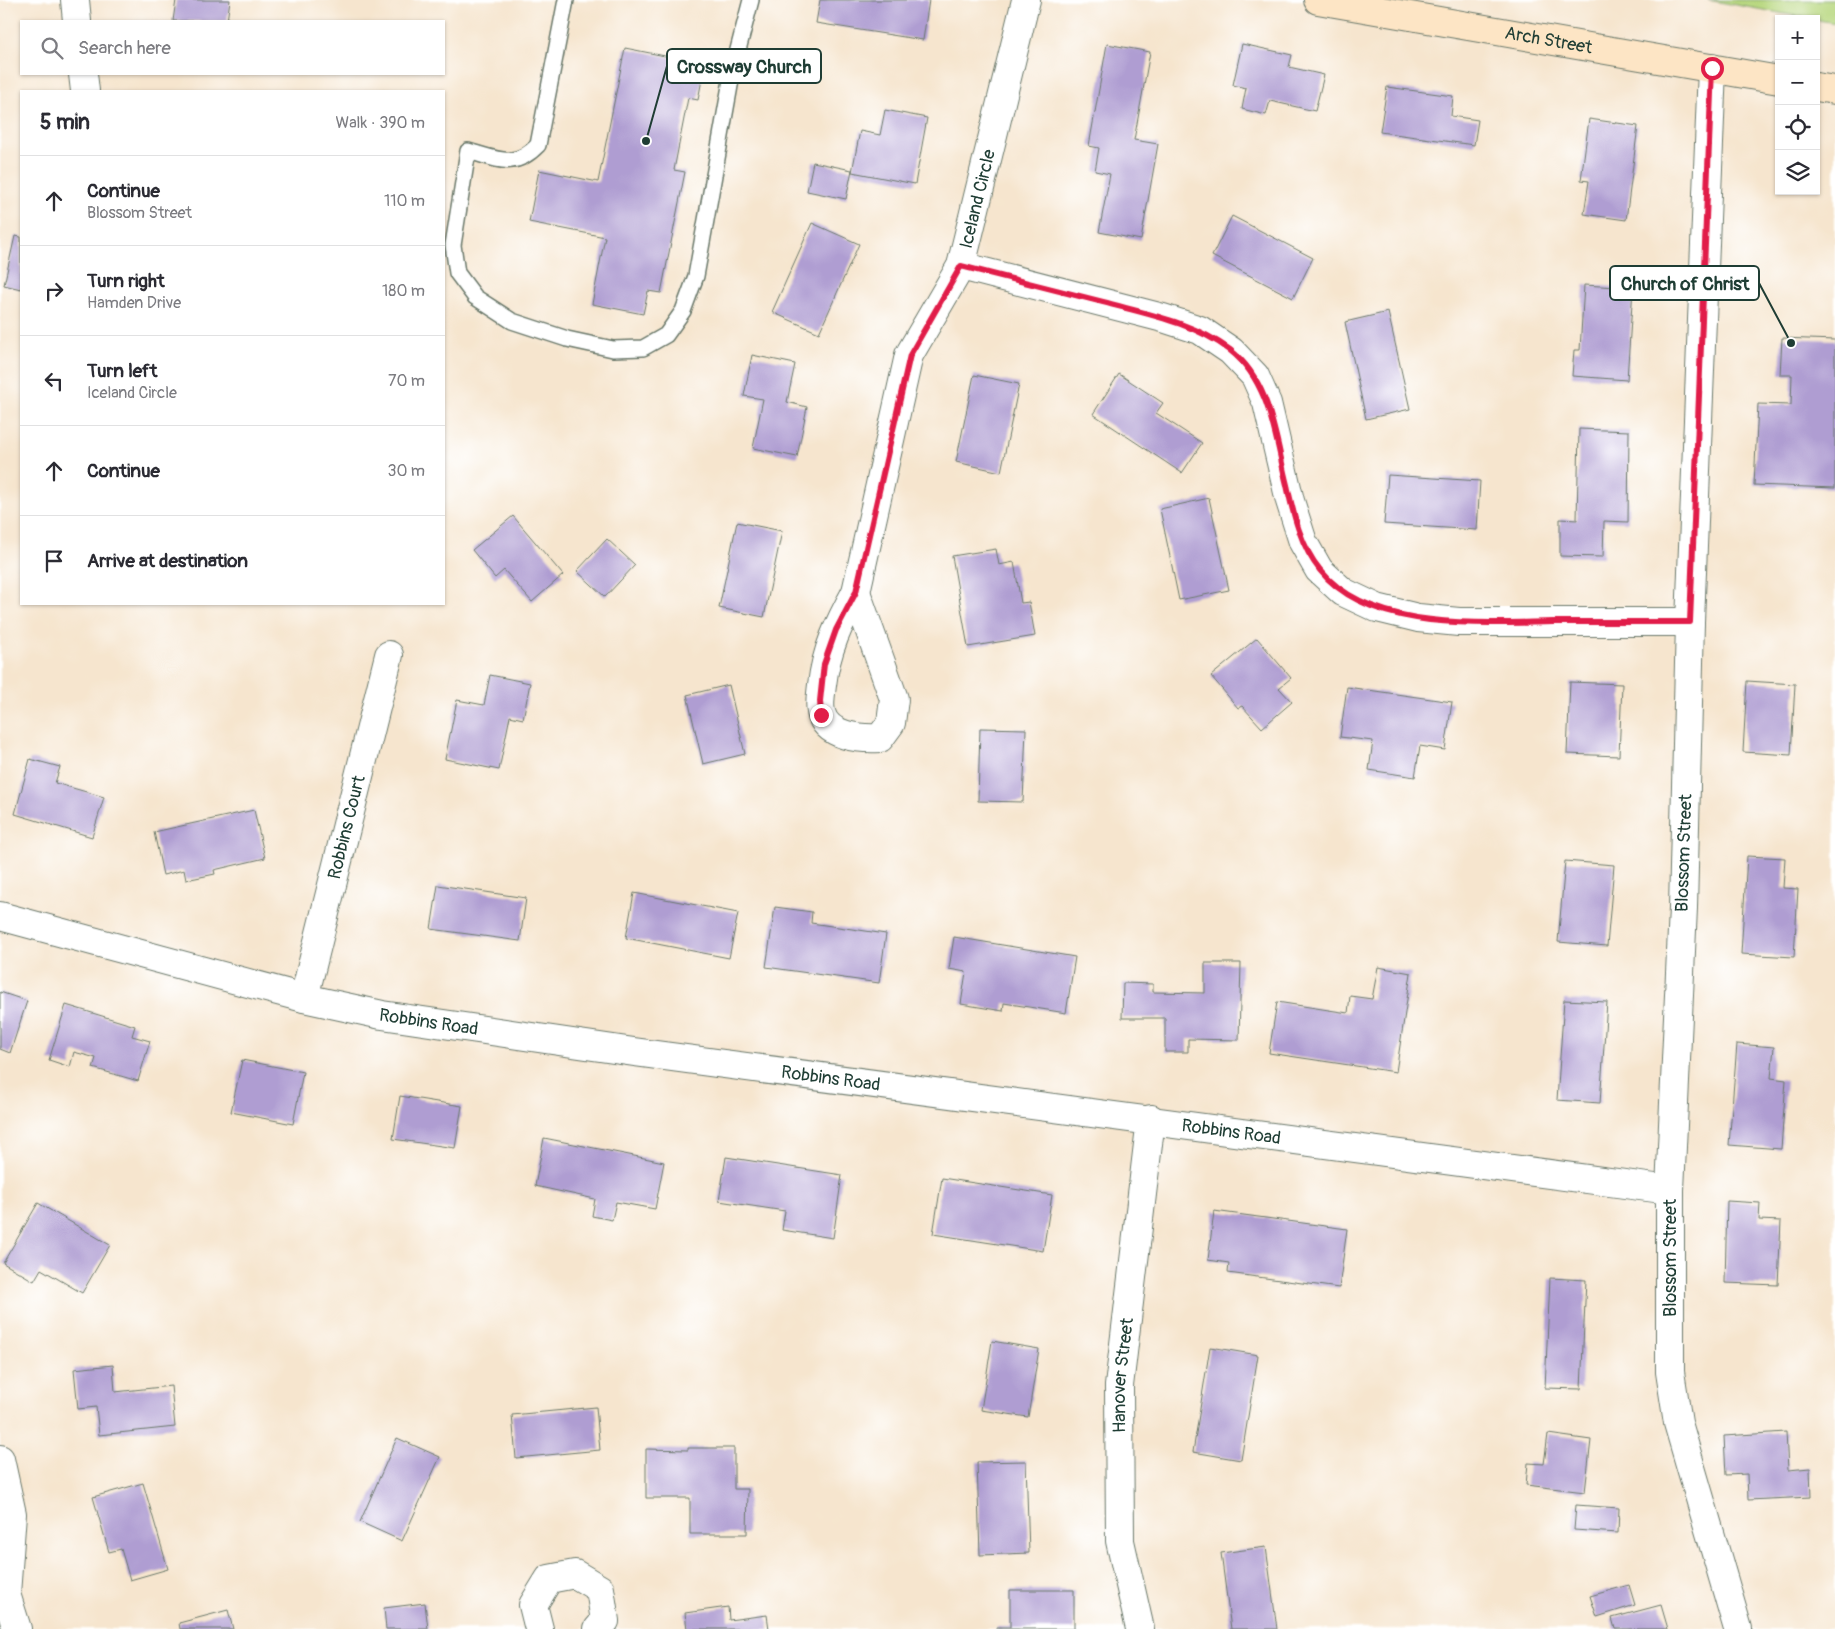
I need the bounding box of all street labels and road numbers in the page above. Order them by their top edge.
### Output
street label: Arch Street [1503,21,1595,59]
street label: Iceland Circle [954,147,1001,251]
street label: Robbins Court [322,772,370,881]
street label: Blossom Street [1670,793,1698,912]
street label: Robbins Road [378,1003,480,1041]
street label: Robbins Road [780,1060,882,1096]
street label: Robbins Road [1180,1114,1282,1150]
street label: Blossom Street [1659,1198,1682,1317]
street label: Hanover Street [1107,1316,1139,1433]

